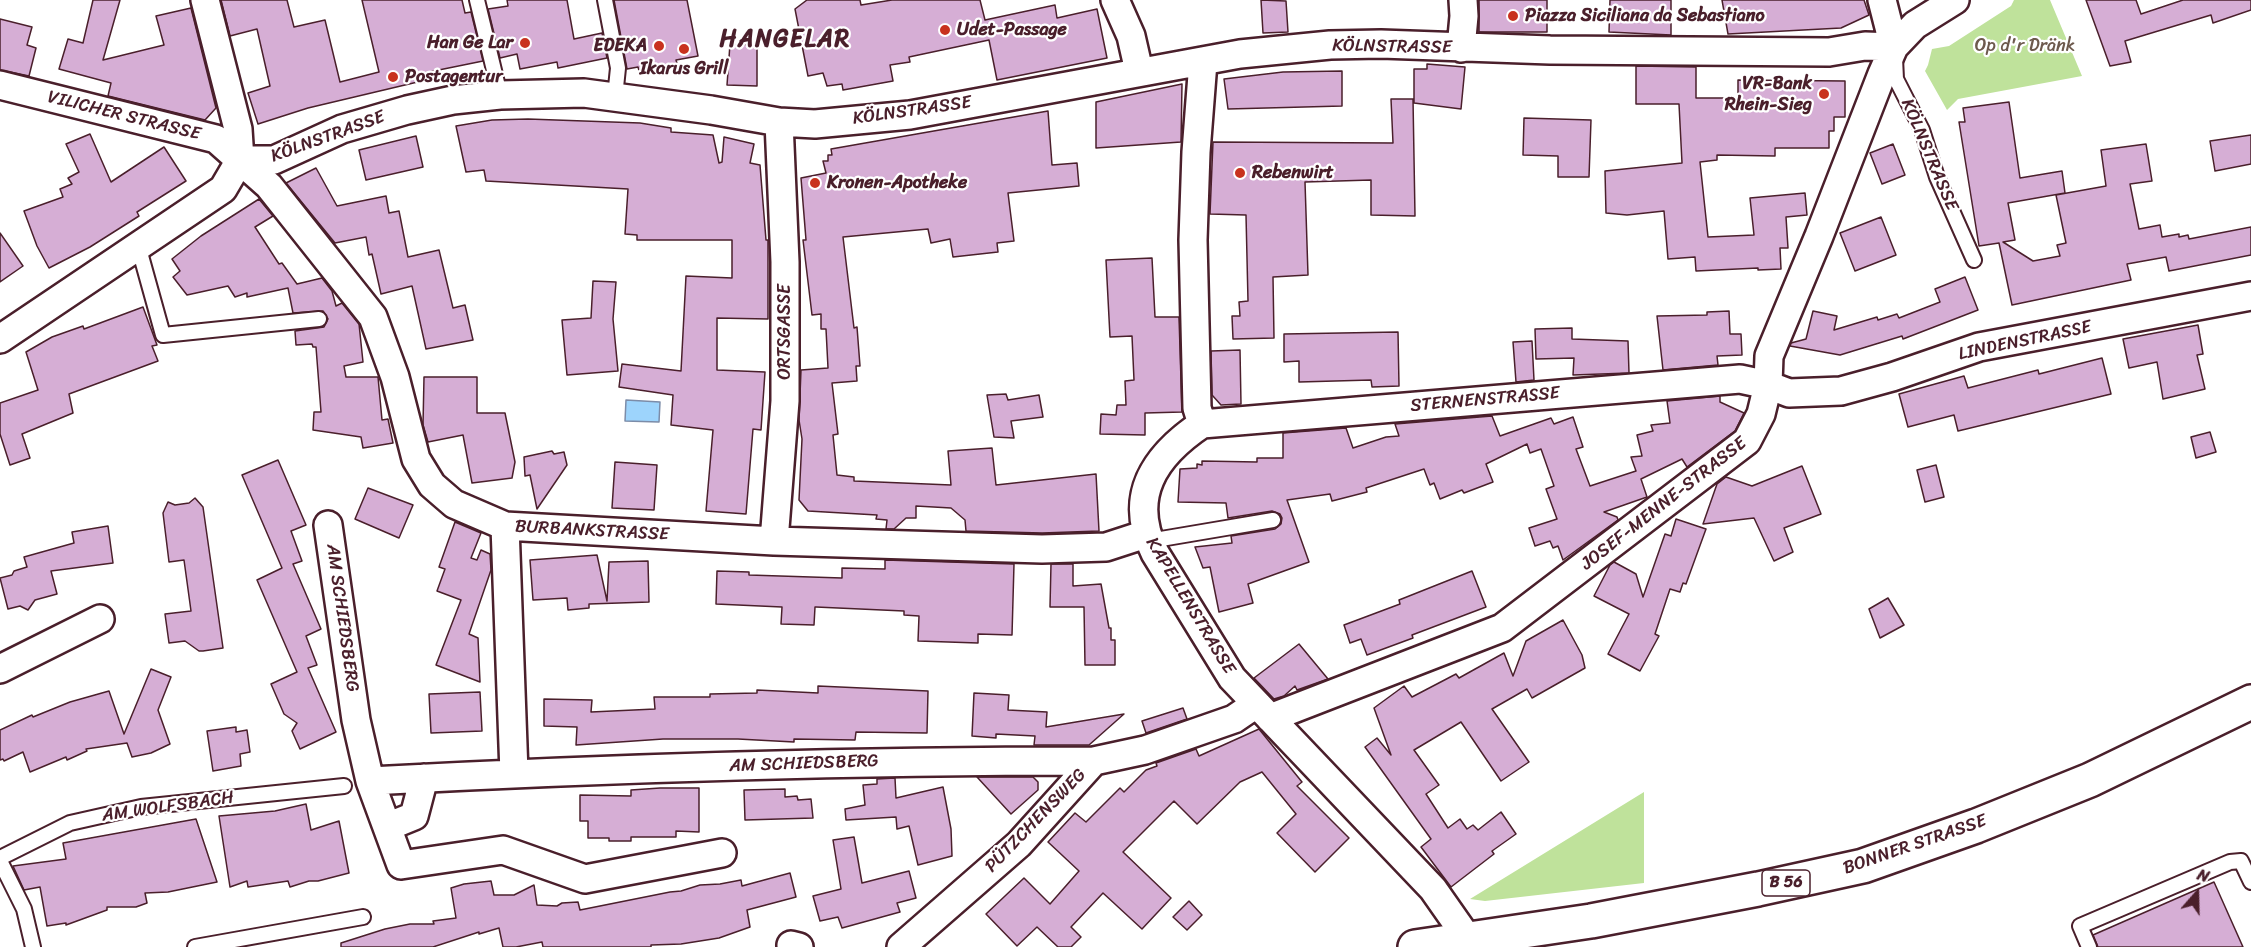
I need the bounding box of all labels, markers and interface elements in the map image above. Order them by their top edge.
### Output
place label: Piazza Siciliana da Sebastiano [1525,5,1765,27]
marker: Piazza Siciliana da Sebastiano [1506,9,1520,23]
place label: Udet-Passage [957,19,1067,41]
marker: Udet-Passage [938,23,952,37]
district label: HANGELAR [719,26,851,54]
place label: Han Ge Lar [427,32,513,54]
place label: EDEKA [594,35,647,57]
street label: KÖLNSTRASSE [1332,35,1452,59]
park label: Op d'r Dränk [1975,35,2075,57]
marker: Han Ge Lar [518,36,532,50]
marker: EDEKA [652,39,666,53]
marker: Ikarus Grill [677,42,691,56]
place label: Ikarus Grill [640,58,728,80]
place label: Postagentur [405,66,503,88]
marker: Postagentur [386,70,400,84]
place label: VR-Bank Rhein-Sieg [1725,73,1812,116]
street label: VILICHER STRASSE [45,87,203,145]
marker: VR-Bank Rhein-Sieg [1817,87,1831,101]
street label: KÖLNSTRASSE [851,92,973,130]
street label: KÖLNSTRASSE [1896,96,1962,214]
street label: KÖLNSTRASSE [268,106,388,168]
place label: Rebenwirt [1252,162,1334,184]
marker: Rebenwirt [1233,166,1247,180]
place label: Kronen-Apotheke [827,172,967,194]
marker: Kronen-Apotheke [808,176,822,190]
street label: ORTSGASSE [774,284,796,380]
street label: LINDENSTRASSE [1957,316,2093,366]
street label: STERNENSTRASSE [1409,383,1561,417]
street label: JOSEF-MENNE-STRASSE [1577,433,1751,575]
street label: BURBANKSTRASSE [515,516,669,546]
street label: KAPELLENSTRASSE [1141,534,1239,678]
street label: AM SCHIEDSBERG [321,543,363,693]
street label: AM SCHIEDSBERG [729,751,879,777]
street label: PÜTZCHENSWEG [981,765,1091,877]
street label: AM WOLFSBACH [101,787,235,827]
street label: BONNER STRASSE [1841,810,1989,880]
text: N [2193,860,2213,891]
north arrow [2167,863,2227,923]
road number: B 56 [1762,870,1810,896]

